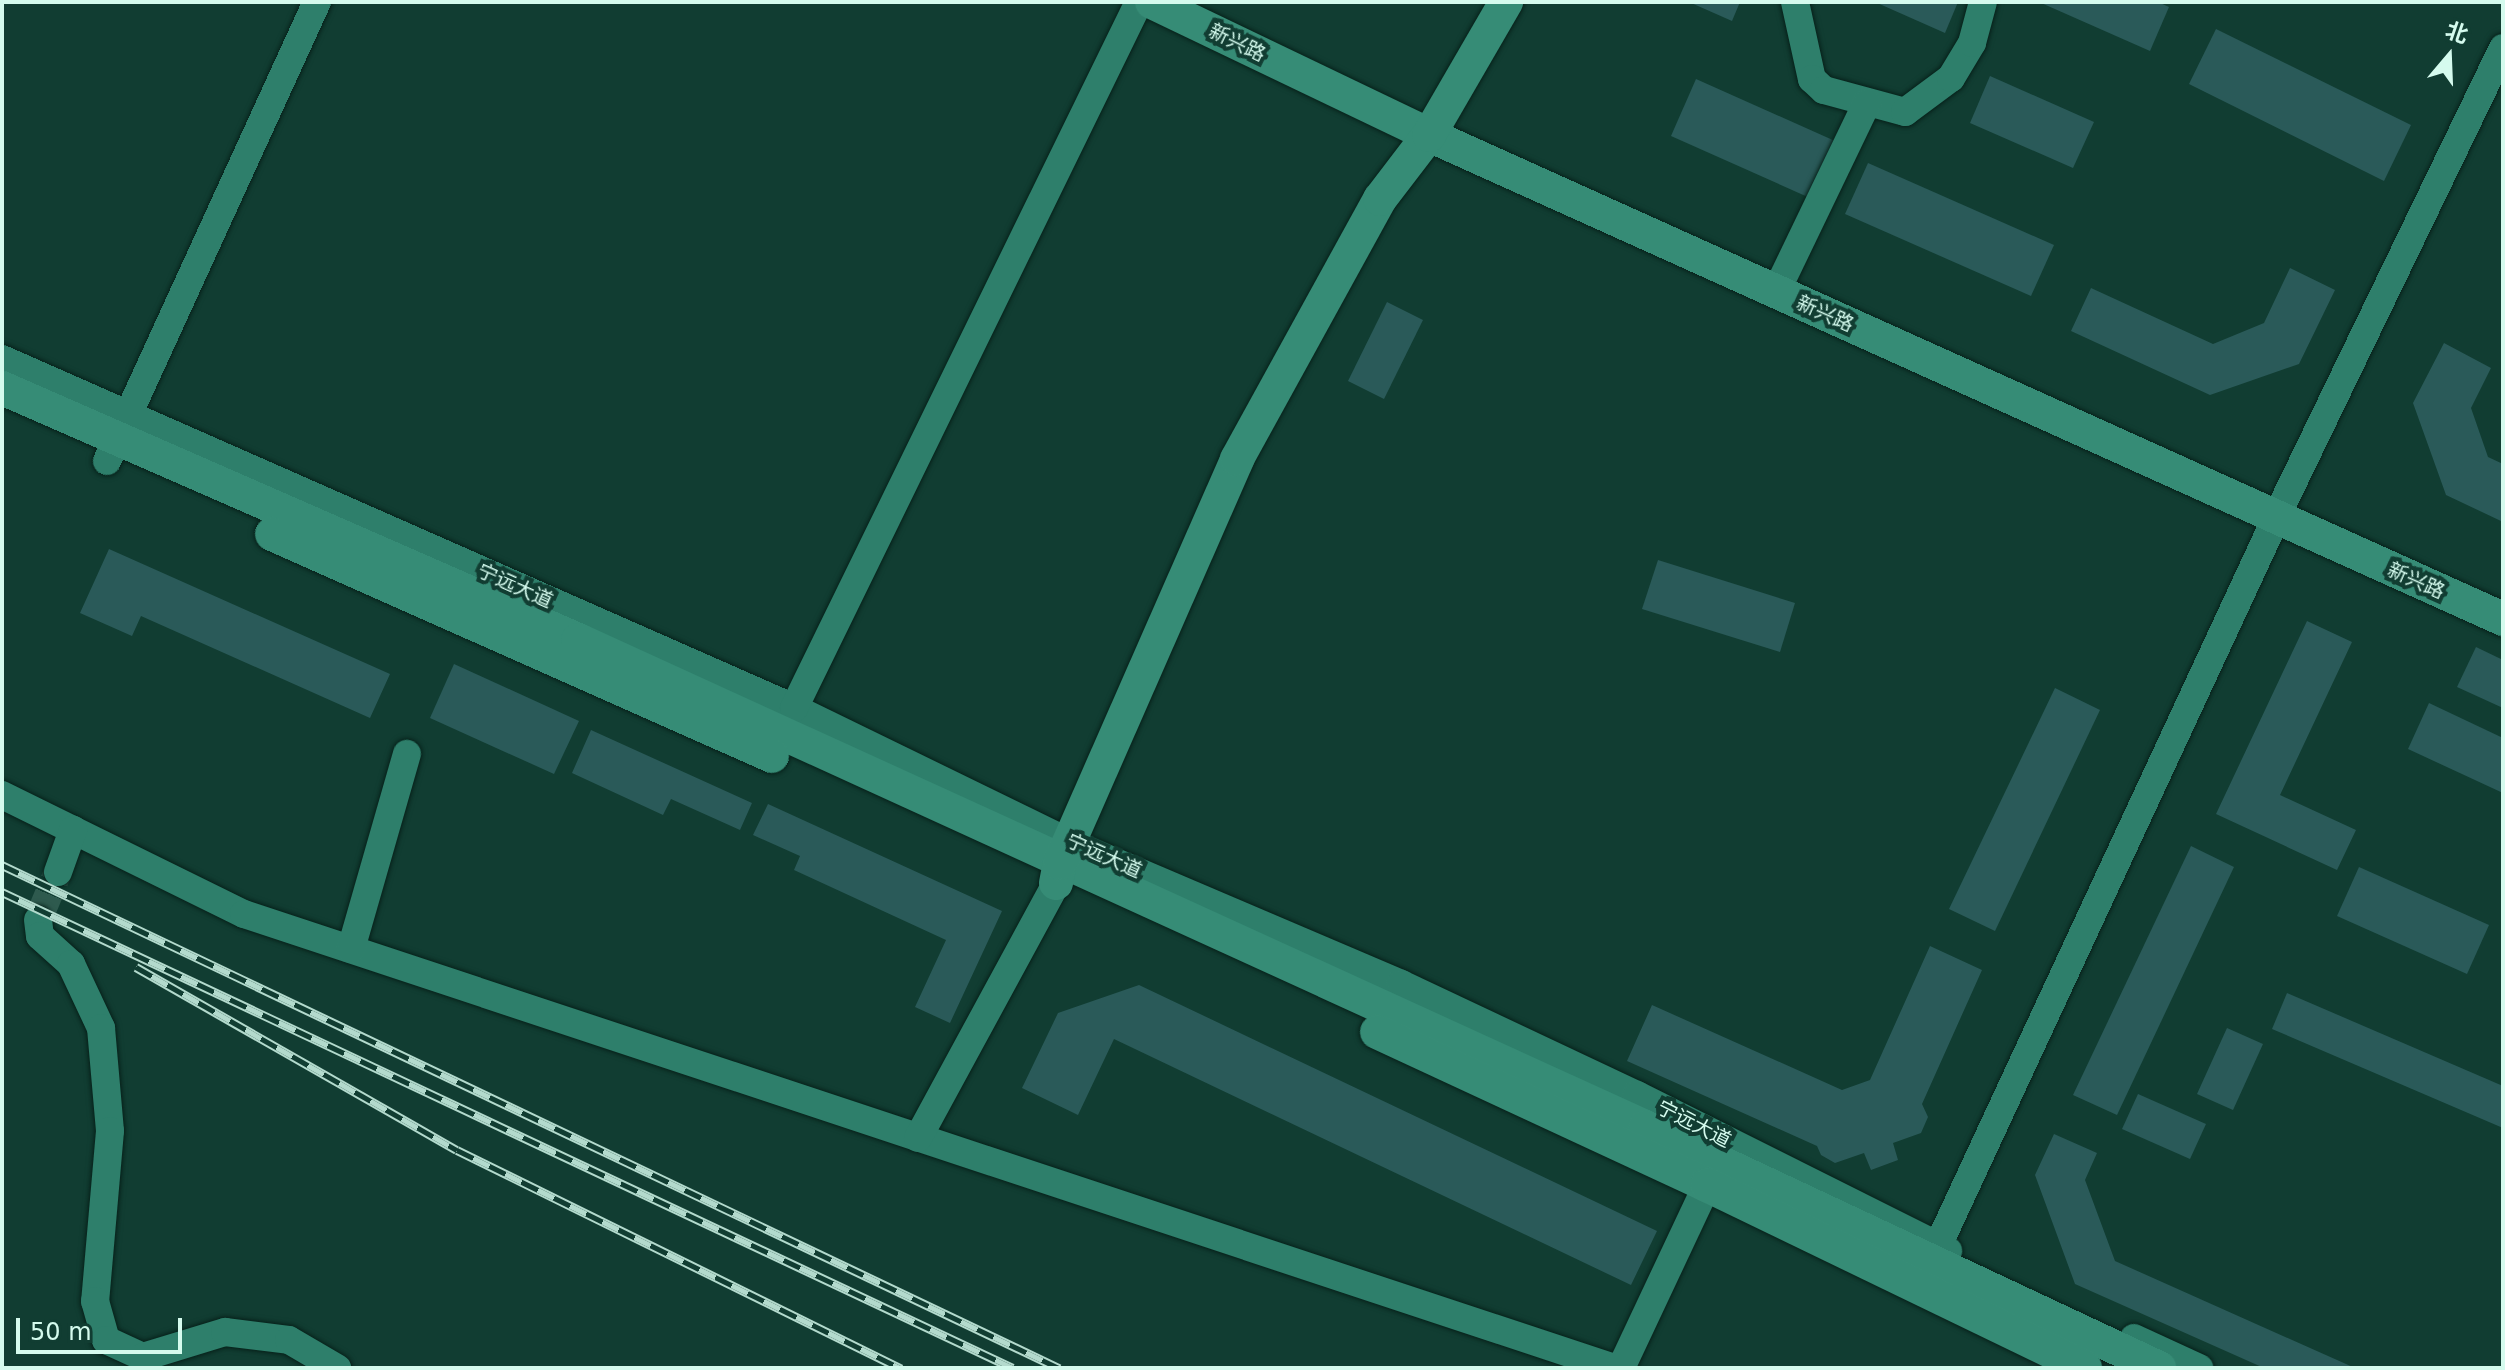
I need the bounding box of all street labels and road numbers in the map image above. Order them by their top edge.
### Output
street label: 新兴路 [1205,19,1269,67]
street label: 新兴路 [1793,291,1857,337]
street label: 新兴路 [2384,558,2448,604]
street label: 宁远大道 [474,559,556,613]
street label: 宁远大道 [1063,829,1145,883]
street label: 宁远大道 [1653,1095,1735,1153]

